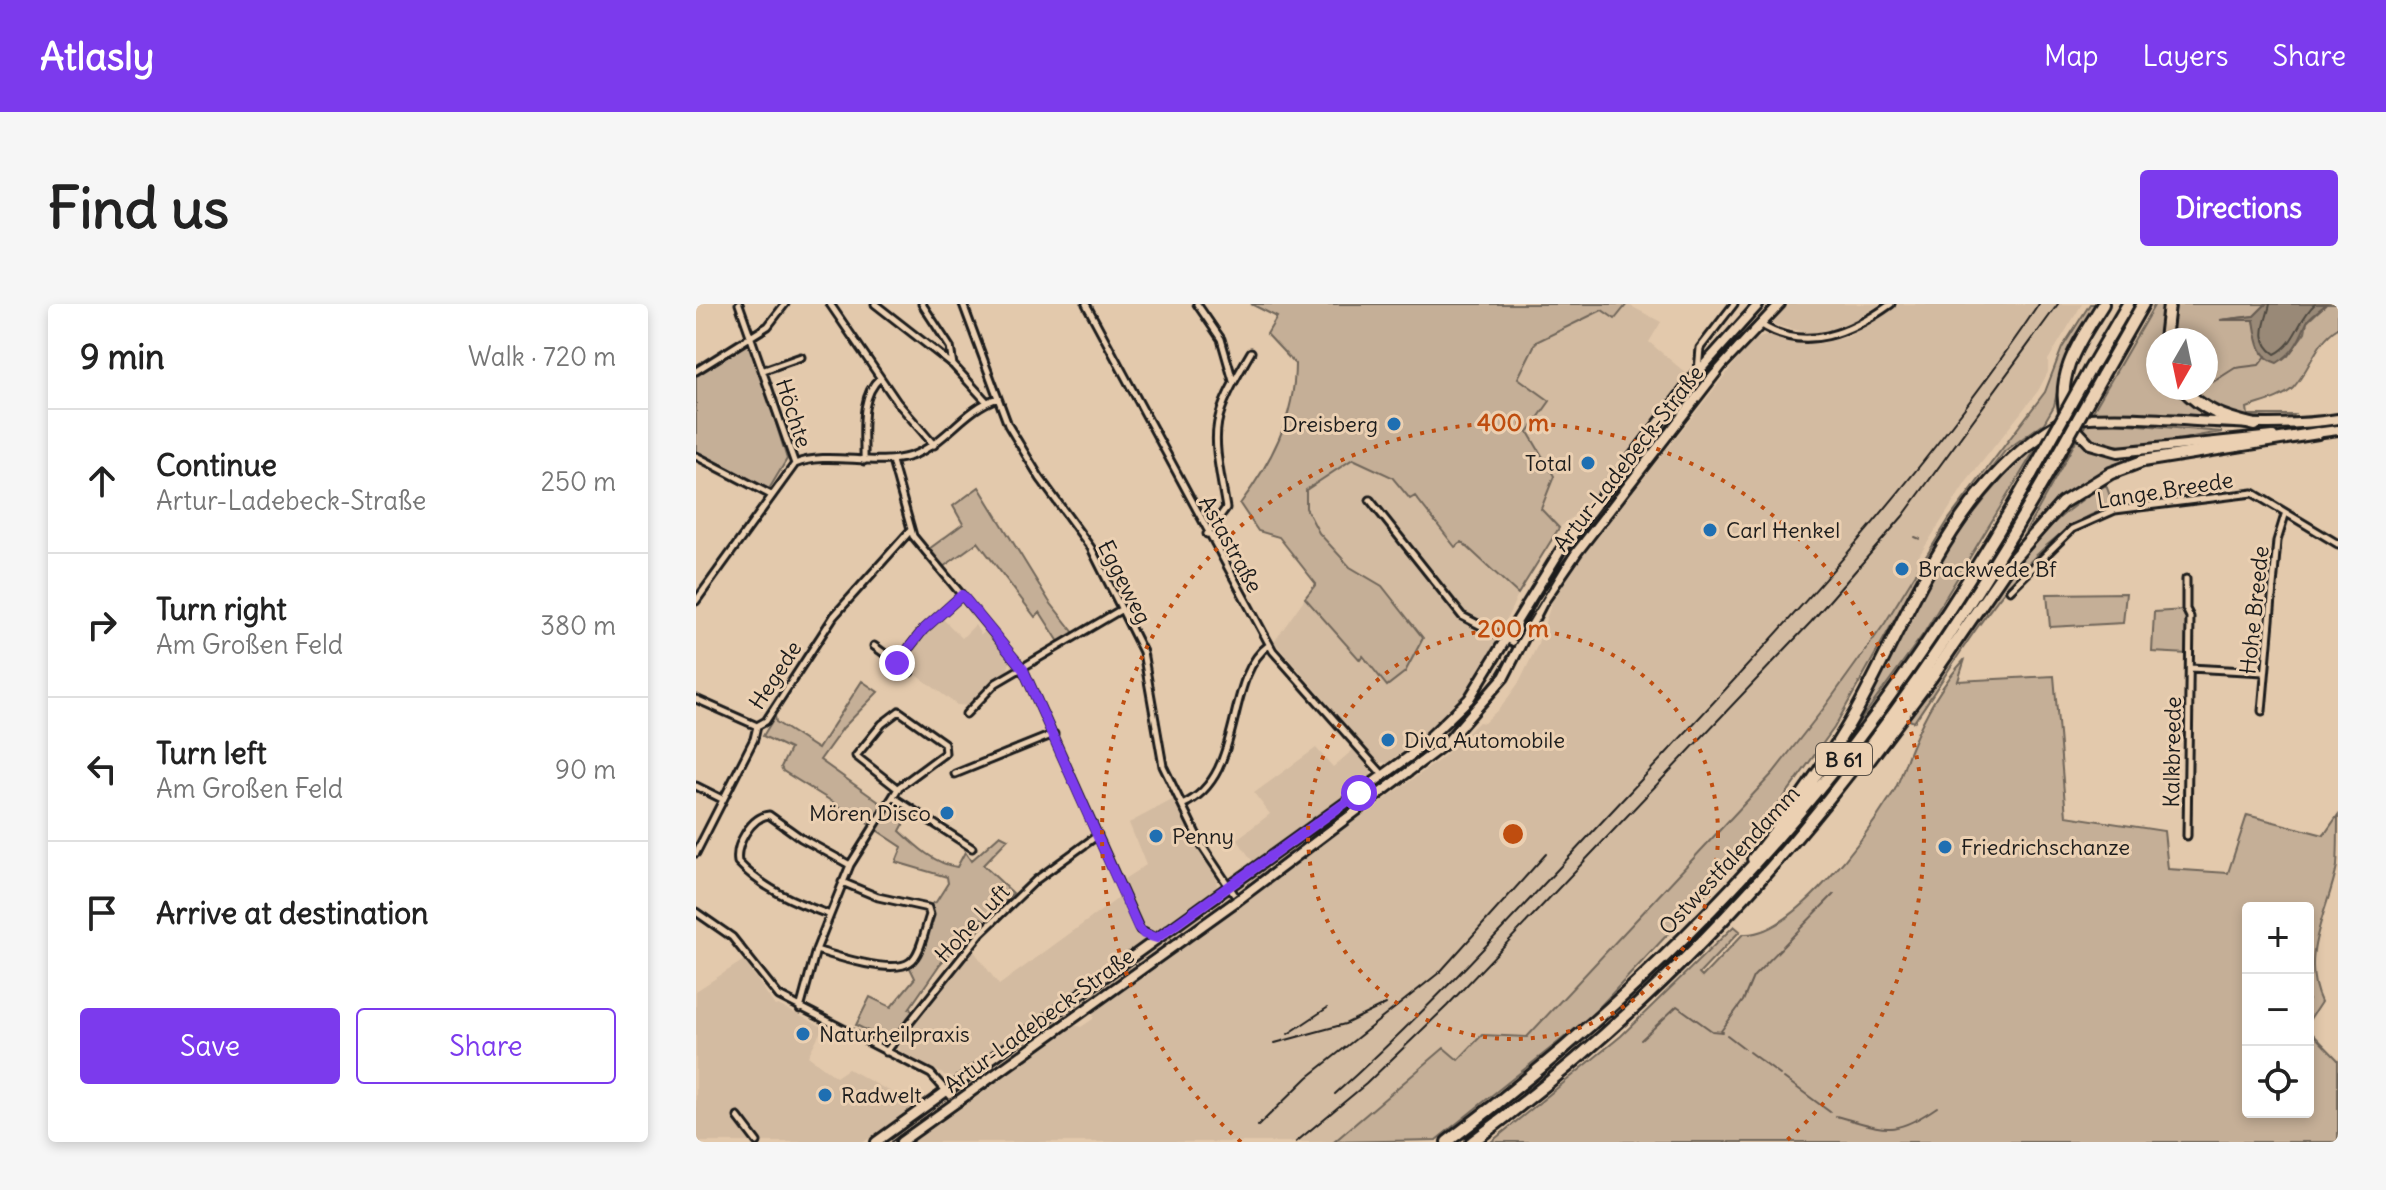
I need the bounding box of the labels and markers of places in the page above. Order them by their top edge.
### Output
place label: Dreisberg [1282,410,1378,438]
marker: Dreisberg [1385,415,1403,433]
place label: Total [1525,449,1572,477]
marker: Total [1579,454,1597,472]
place label: Carl Henkel [1726,516,1840,544]
marker: Carl Henkel [1701,521,1719,539]
place label: Brackwede Bf [1918,555,2057,583]
marker: Brackwede Bf [1893,560,1911,578]
place label: Diva Automobile [1404,726,1565,754]
marker: Diva Automobile [1379,731,1397,749]
place label: Mören Disco [809,799,931,827]
marker: Mören Disco [938,804,956,822]
centre of rings [1499,820,1527,848]
place label: Penny [1172,822,1234,850]
marker: Penny [1147,827,1165,845]
place label: Friedrichschanze [1961,833,2130,861]
marker: Friedrichschanze [1936,838,1954,856]
place label: Naturheilpraxis [819,1020,970,1048]
marker: Naturheilpraxis [794,1025,812,1043]
place label: Radwelt [841,1081,922,1109]
marker: Radwelt [816,1086,834,1104]

